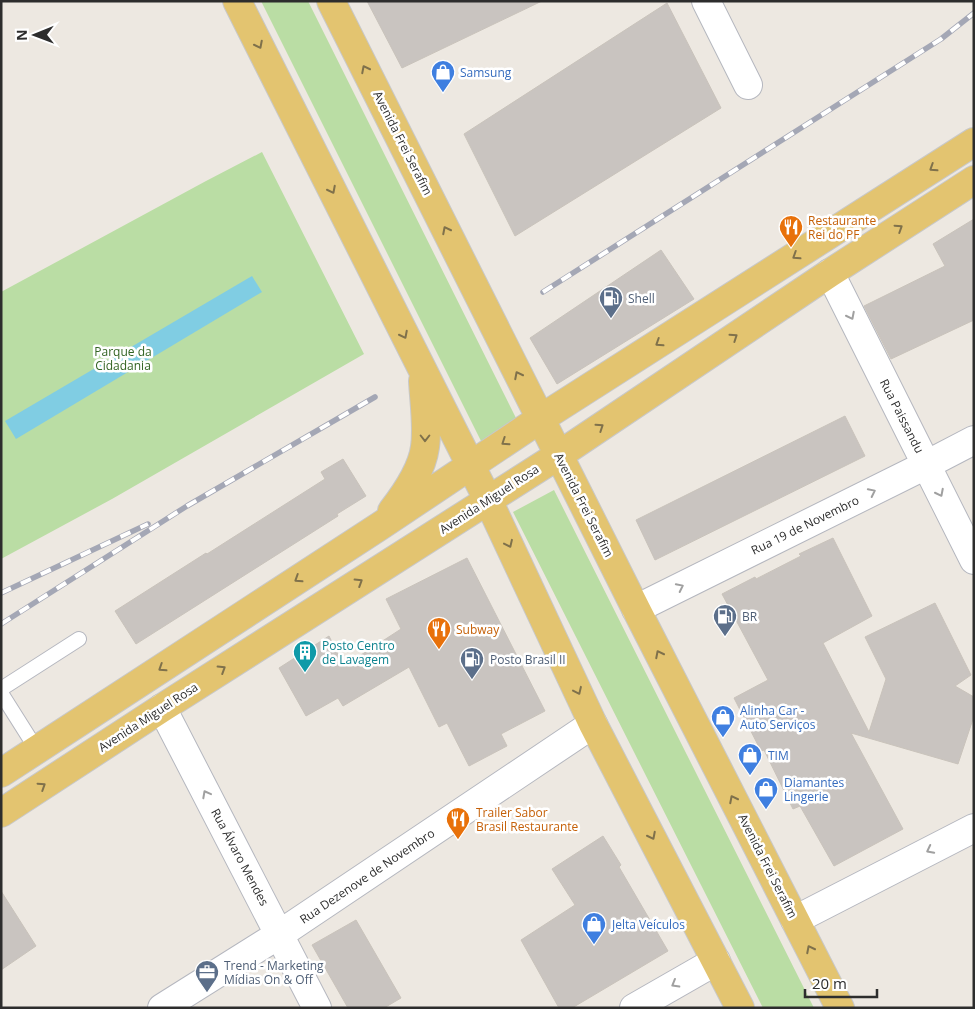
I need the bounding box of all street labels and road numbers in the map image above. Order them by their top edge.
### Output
street label: Avenida Frei Serafim [369,88,437,198]
street label: Rua Paissandu [876,376,928,456]
street label: Avenida Frei Serafim [550,450,618,560]
street label: Avenida Miguel Rosa [436,460,542,538]
street label: Rua 19 de Novembro [748,491,862,559]
street label: Avenida Miguel Rosa [95,678,201,756]
street label: Rua Álvaro Mendes [207,805,273,909]
street label: Avenida Frei Serafim [734,811,802,921]
street label: Rua Dezenove de Novembro [296,824,438,928]

